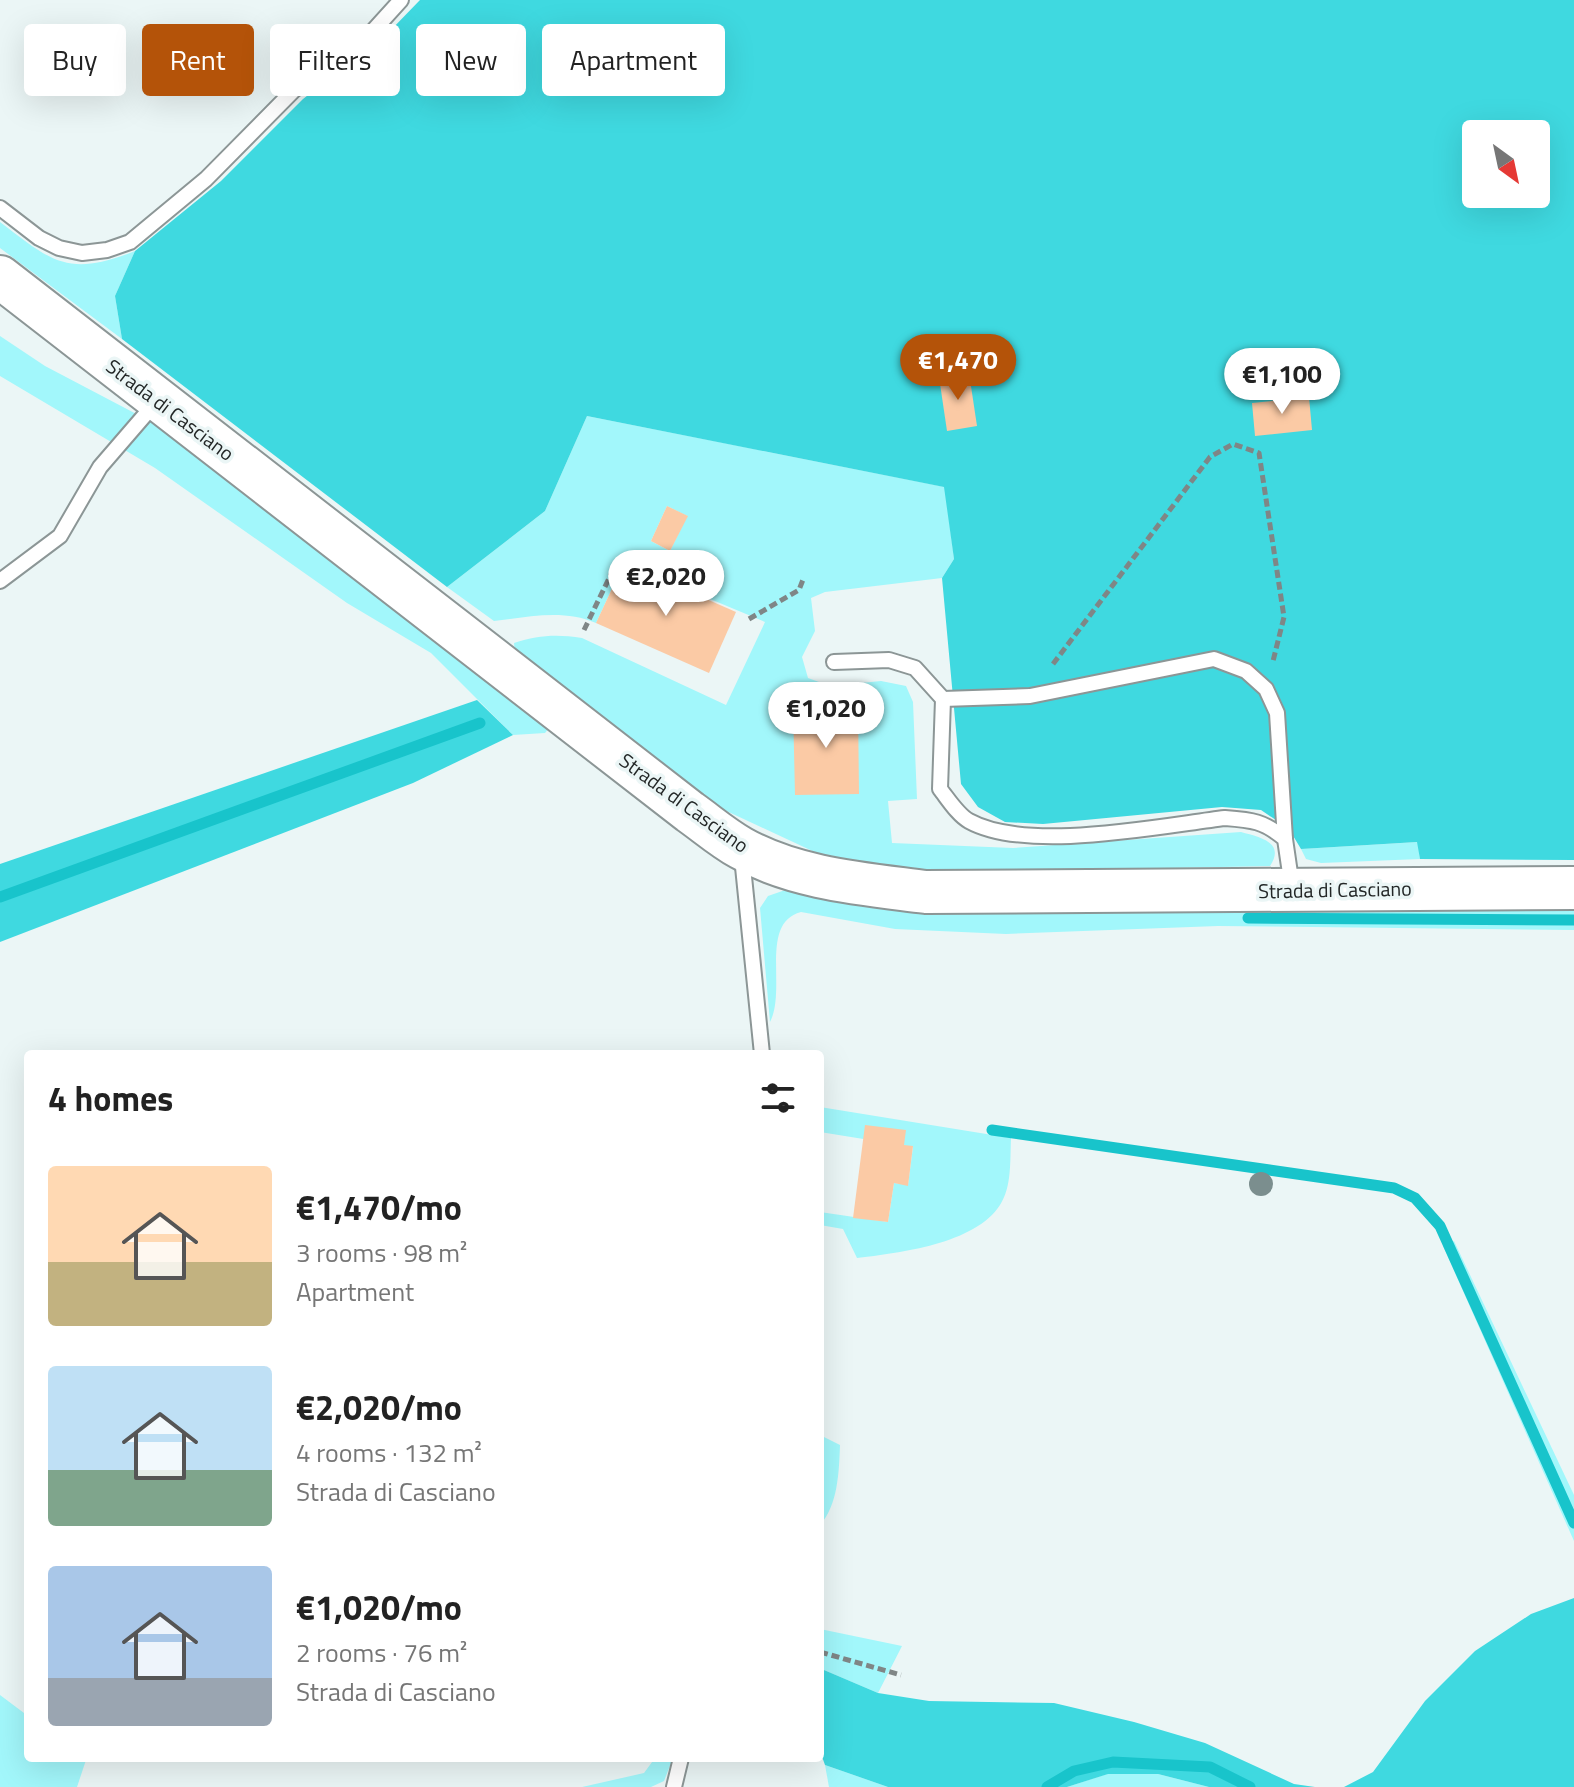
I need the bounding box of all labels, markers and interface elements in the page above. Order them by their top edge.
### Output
chip: Buy [24,24,126,96]
chip: Rent [142,24,254,96]
chip: Filters [270,24,400,96]
chip: New [416,24,526,96]
chip: Apartment [542,24,725,96]
north arrow [1462,120,1550,208]
map controls [1462,120,1550,208]
pin: €1,470 [893,334,1023,402]
text: €1,470 [918,340,998,379]
pin: €1,100 [1217,348,1347,416]
street label: Strada di Casciano [100,351,241,468]
text: €1,100 [1242,354,1322,393]
pin: €2,020 [601,550,731,618]
text: €2,020 [626,556,706,595]
pin: €1,020 [761,682,891,750]
text: €1,020 [786,688,866,727]
street label: Strada di Casciano [613,745,756,860]
street label: Strada di Casciano [1258,873,1412,906]
text: 4 homes [48,1072,173,1124]
icon: filters [756,1076,800,1120]
text: €1,470/mo [296,1181,462,1233]
icon: home [112,1198,208,1294]
text: 3 rooms · 98 m² [296,1233,467,1272]
text: Apartment [296,1272,414,1311]
text: €2,020/mo [296,1381,462,1433]
icon: home [112,1398,208,1494]
text: 4 rooms · 132 m² [296,1433,482,1472]
text: Strada di Casciano [296,1472,496,1511]
text: €1,020/mo [296,1581,462,1633]
icon: home [112,1598,208,1694]
text: 2 rooms · 76 m² [296,1633,467,1672]
text: Strada di Casciano [296,1672,496,1711]

